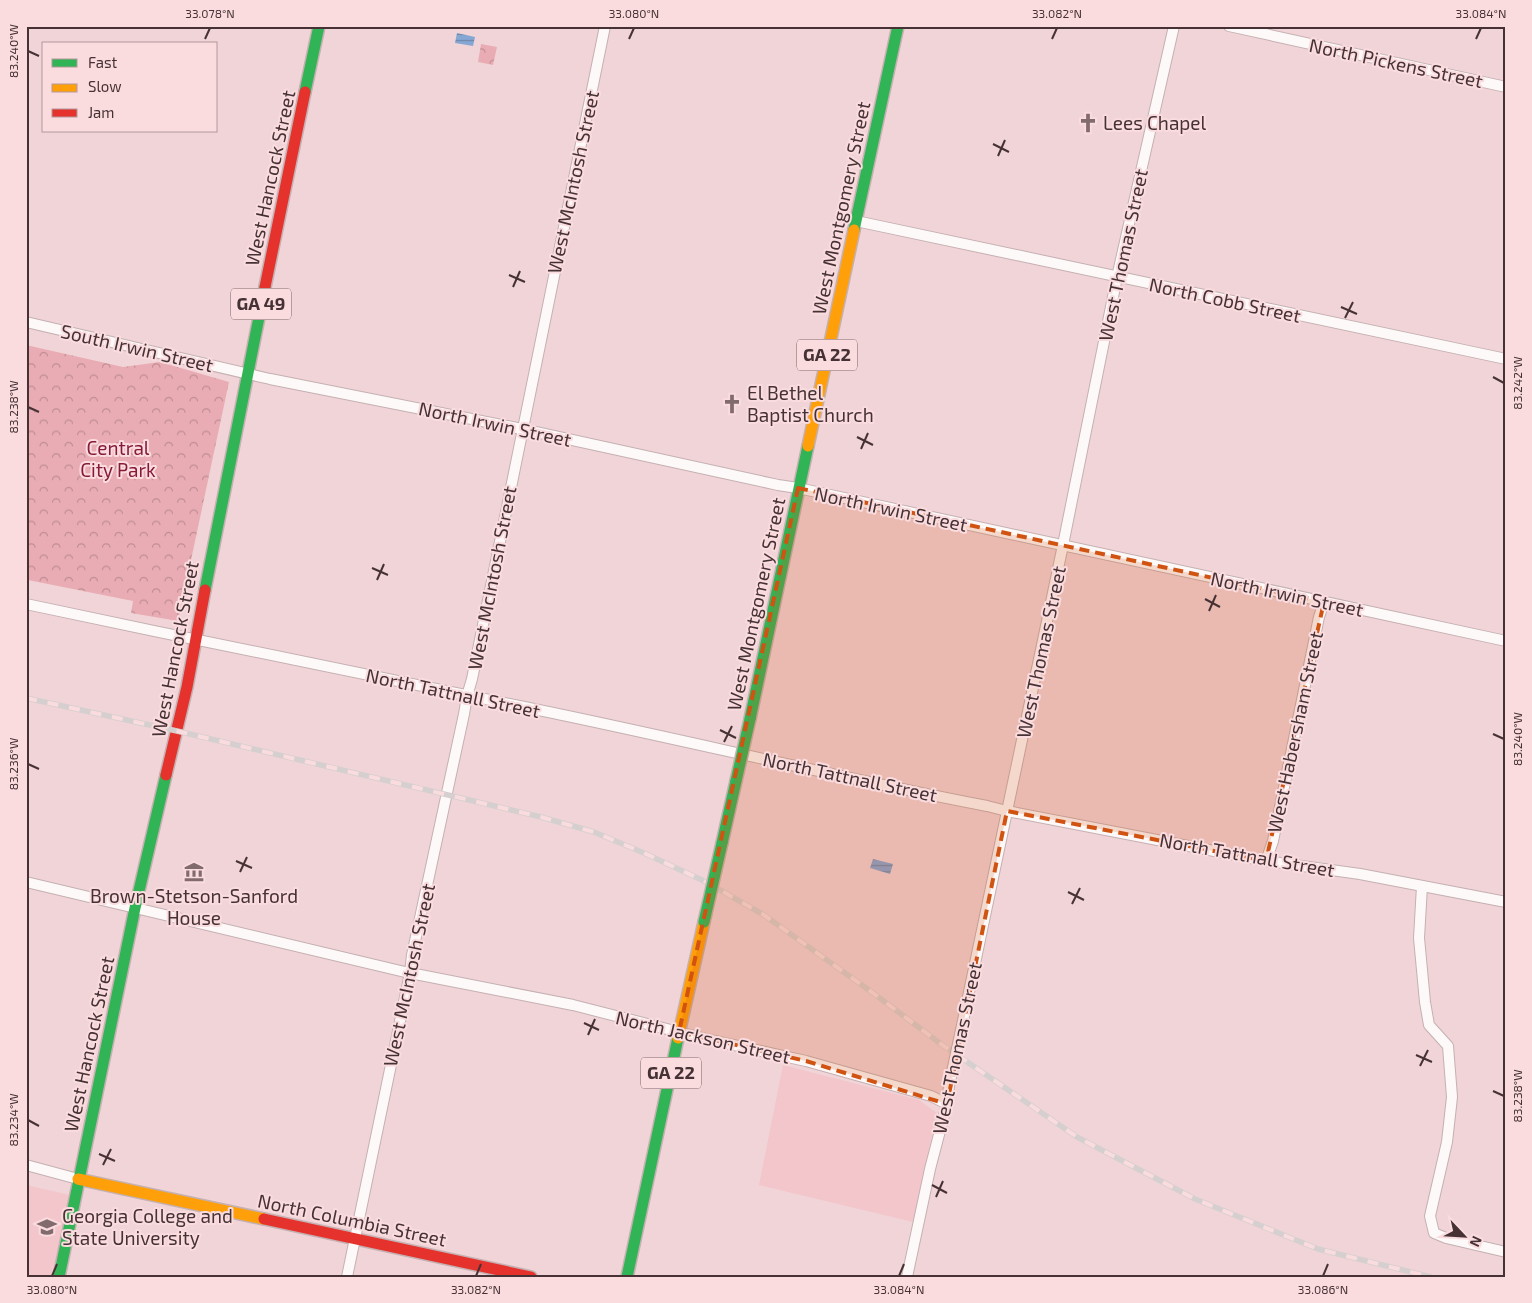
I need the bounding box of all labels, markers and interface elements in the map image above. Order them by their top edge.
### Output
text: 33.078°N [185,6,235,20]
text: 33.080°N [609,6,659,20]
text: 33.082°N [1032,6,1082,20]
text: 33.084°N [1456,6,1506,20]
text: 83.240°W [6,24,20,78]
street label: North Pickens Street [1307,33,1485,92]
legend [42,42,218,132]
text: Fast [88,53,118,71]
text: Slow [88,77,122,95]
street label: West Hancock Street [240,88,299,268]
street label: West McIntosh Street [542,88,603,276]
street label: West Montgomery Street [807,99,874,317]
text: Jam [88,103,114,121]
place label: Lees Chapel [1103,111,1207,134]
church icon: Lees Chapel [1077,112,1099,134]
street label: West Thomas Street [1093,167,1152,343]
street label: North Cobb Street [1147,272,1303,327]
road number: GA 49 [231,288,291,320]
street label: South Irwin Street [59,319,216,376]
road number: GA 22 [797,340,857,370]
text: 83.242°W [1510,356,1524,410]
text: 83.238°W [6,380,20,434]
place label: El Bethel Baptist Church [747,381,874,426]
church icon: El Bethel Baptist Church [721,393,743,415]
street label: North Irwin Street [417,396,573,451]
park label: Central City Park [80,436,156,481]
street label: North Irwin Street [813,481,969,536]
street label: West McIntosh Street [462,484,521,672]
street label: West Montgomery Street [722,495,789,713]
street label: West Hancock Street [146,559,203,739]
street label: West Thomas Street [1011,564,1070,740]
street label: North Irwin Street [1209,566,1365,621]
street label: West Habersham Street [1262,629,1327,835]
street label: North Tattnall Street [364,663,542,722]
text: 83.240°W [1510,712,1524,766]
text: 83.236°W [6,738,20,790]
street label: North Tattnall Street [761,747,939,806]
street label: North Tattnall Street [1158,828,1336,881]
museum icon: Brown-Stetson-Sanford House [183,861,205,883]
street label: West McIntosh Street [378,881,439,1069]
place label: Brown-Stetson-Sanford House [90,884,298,929]
street label: West Hancock Street [59,954,118,1134]
street label: West Thomas Street [927,960,986,1136]
street label: North Jackson Street [614,1005,793,1068]
road number: GA 22 [641,1058,701,1088]
text: 83.238°W [1510,1069,1524,1123]
text: 83.234°W [6,1093,20,1147]
street label: North Columbia Street [256,1188,448,1251]
place label: Georgia College and State University [62,1204,233,1249]
north arrow [1440,1210,1490,1260]
school or university icon: Georgia College and State University [36,1216,58,1238]
text: N [1466,1234,1486,1250]
text: 33.080°N [27,1282,77,1296]
text: 33.082°N [451,1282,501,1296]
text: 33.084°N [874,1282,924,1296]
text: 33.086°N [1298,1282,1348,1296]

